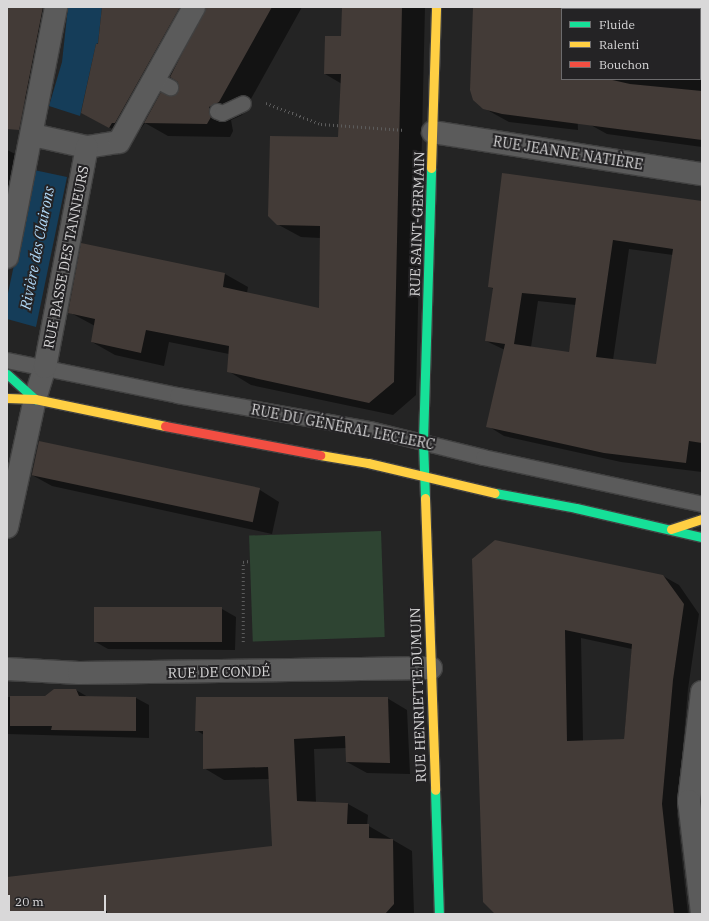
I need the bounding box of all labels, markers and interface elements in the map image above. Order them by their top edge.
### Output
legend [561,8,701,80]
text: Fluide [599,17,635,32]
text: Ralenti [599,37,639,52]
text: Bouchon [599,57,649,72]
street label: RUE JEANNE NATIÈRE [492,133,644,173]
street label: RUE SAINT-GERMAIN [406,151,428,297]
street label: RUE BASSE DES TANNEURS [40,164,92,350]
water label: Rivière des Clairons [16,185,58,311]
street label: RUE DU GÉNÉRAL LECLERC [250,401,436,453]
street label: RUE HENRIETTE DUMUIN [407,607,429,783]
street label: RUE DE CONDÉ [168,663,270,681]
scale bar [10,887,108,913]
text: 20 m [15,894,44,909]

